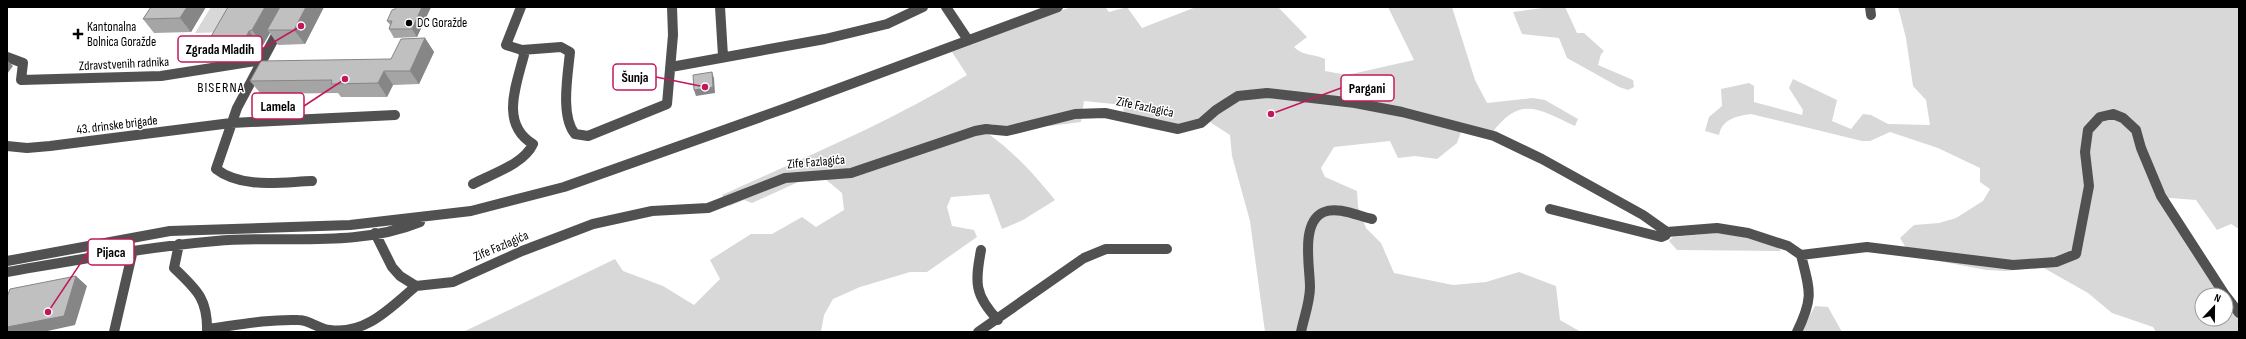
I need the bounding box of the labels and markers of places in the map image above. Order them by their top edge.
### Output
place label: DC Goražde [417,15,467,31]
marker: DC Goražde [404,18,414,28]
place label: Kantonalna Bolnica Goražde [87,19,156,50]
marker: Kantonalna Bolnica Goražde [72,28,84,40]
callout: Zgrada Mladih [178,36,262,62]
callout: Šunja [613,64,656,90]
callout: Pargani [1341,75,1394,101]
callout: Lamela [252,93,304,119]
callout: Pijaca [88,239,134,265]

